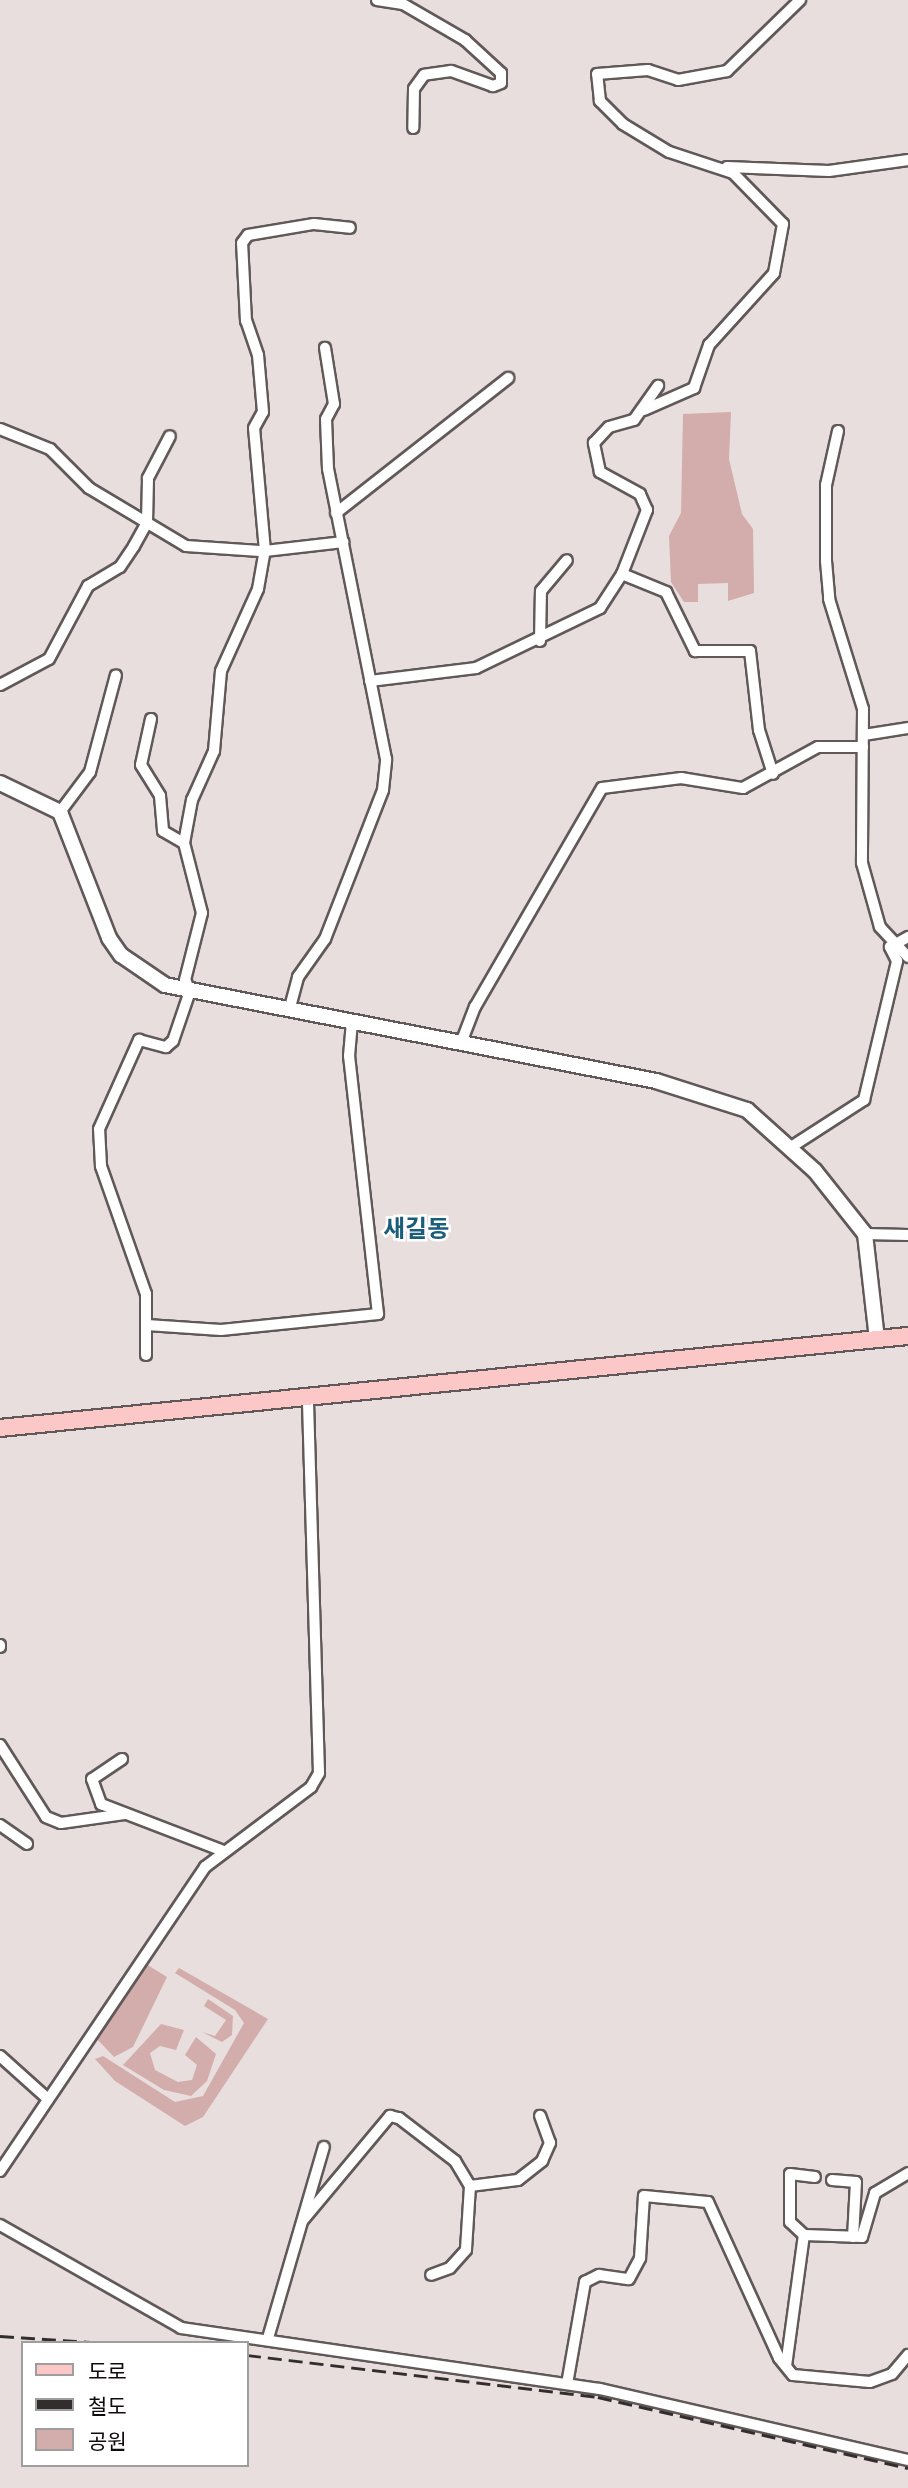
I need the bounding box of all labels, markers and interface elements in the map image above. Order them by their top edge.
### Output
district label: 새길동 [383,1215,449,1243]
legend [21,2341,248,2467]
text: 도로 [88,2360,127,2383]
text: 철도 [88,2395,127,2418]
text: 공원 [88,2430,127,2453]

